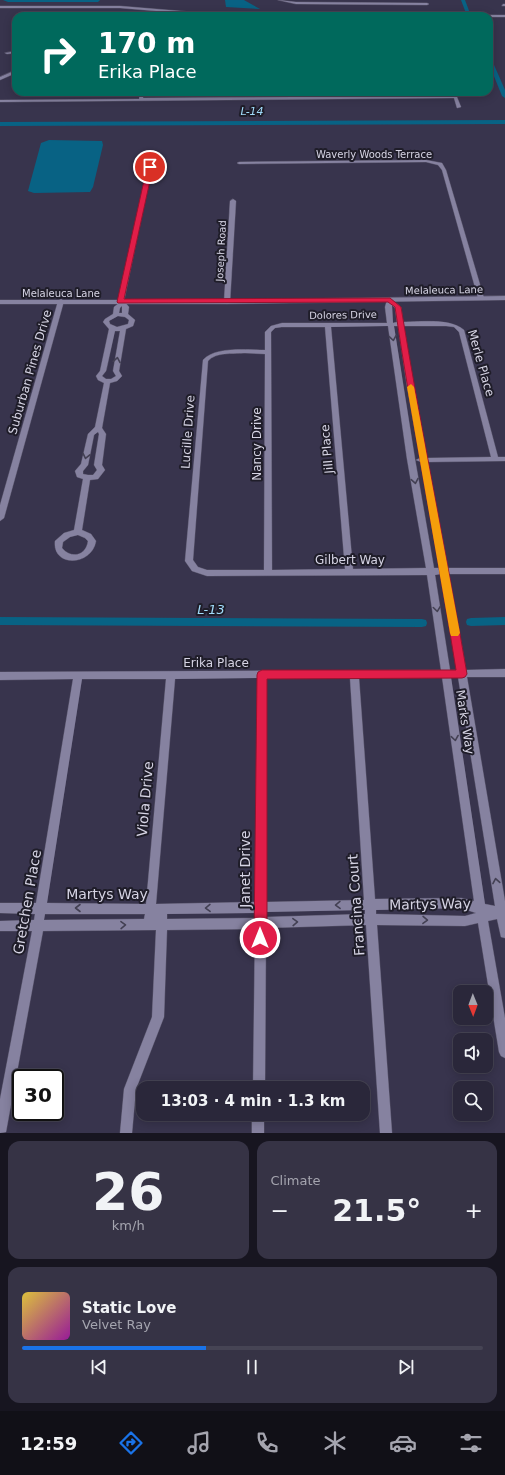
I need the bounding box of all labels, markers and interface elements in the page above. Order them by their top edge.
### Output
text: 170 m [98,27,195,60]
icon: right [32,28,84,80]
text: Erika Place [98,61,197,82]
water label: L-14 [240,105,264,118]
street label: Waverly Woods Terrace [316,149,432,160]
pin [133,150,167,184]
icon: arrive [139,156,161,178]
street label: Joseph Road [214,220,228,283]
street label: Melaleuca Lane [405,284,483,296]
street label: Melaleuca Lane [22,288,100,299]
street label: Suburban Pines Drive [5,308,55,436]
street label: Dolores Drive [309,309,377,321]
street label: Merle Place [465,328,497,398]
one-way arrow [388,335,397,342]
one-way arrow [112,356,121,363]
street label: Lucille Drive [178,395,198,469]
street label: Nancy Drive [250,407,264,481]
street label: Jill Place [318,424,336,475]
one-way arrow [83,452,91,459]
one-way arrow [410,478,419,484]
street label: Gilbert Way [315,553,385,567]
water label: L-13 [197,602,225,617]
one-way arrow [432,606,441,612]
street label: Erika Place [183,656,249,670]
street label: Marks Way [453,689,477,755]
one-way arrow [451,735,459,741]
street label: Viola Drive [134,760,156,838]
street label: Janet Drive [237,830,253,909]
street label: Gretchen Place [10,848,44,956]
street label: Francina Court [344,853,368,957]
one-way arrow [492,878,501,884]
street label: Martys Way [66,886,148,902]
street label: Martys Way [389,895,471,913]
one-way arrow [335,901,341,909]
one-way arrow [75,904,81,912]
one-way arrow [205,904,211,912]
one-way arrow [422,916,428,924]
position arrow [239,917,281,959]
one-way arrow [292,918,298,926]
one-way arrow [120,921,126,929]
north arrow [453,985,493,1025]
map controls [453,985,493,1121]
button: sound [453,1033,493,1073]
speed limit sign: 30 [12,1069,64,1121]
button: search [453,1081,493,1121]
text: 13:03 · 4 min · 1.3 km [161,1092,345,1110]
text: 26 [92,1162,164,1222]
text: Climate [271,1173,321,1188]
text: 21.5° [332,1193,421,1228]
text: − [271,1198,289,1223]
text: + [465,1198,483,1223]
text: km/h [112,1218,145,1233]
text: Static Love [82,1299,176,1317]
text: Velvet Ray [82,1317,151,1332]
icon: previous [88,1356,110,1378]
icon: pause [241,1356,263,1378]
icon: next [395,1356,417,1378]
icon: directions [117,1429,145,1457]
icon: music [185,1429,213,1457]
icon: phone [253,1429,281,1457]
icon: climate [321,1429,349,1457]
icon: car [389,1429,417,1457]
icon: filters [457,1429,485,1457]
text: 12:59 [20,1433,77,1454]

